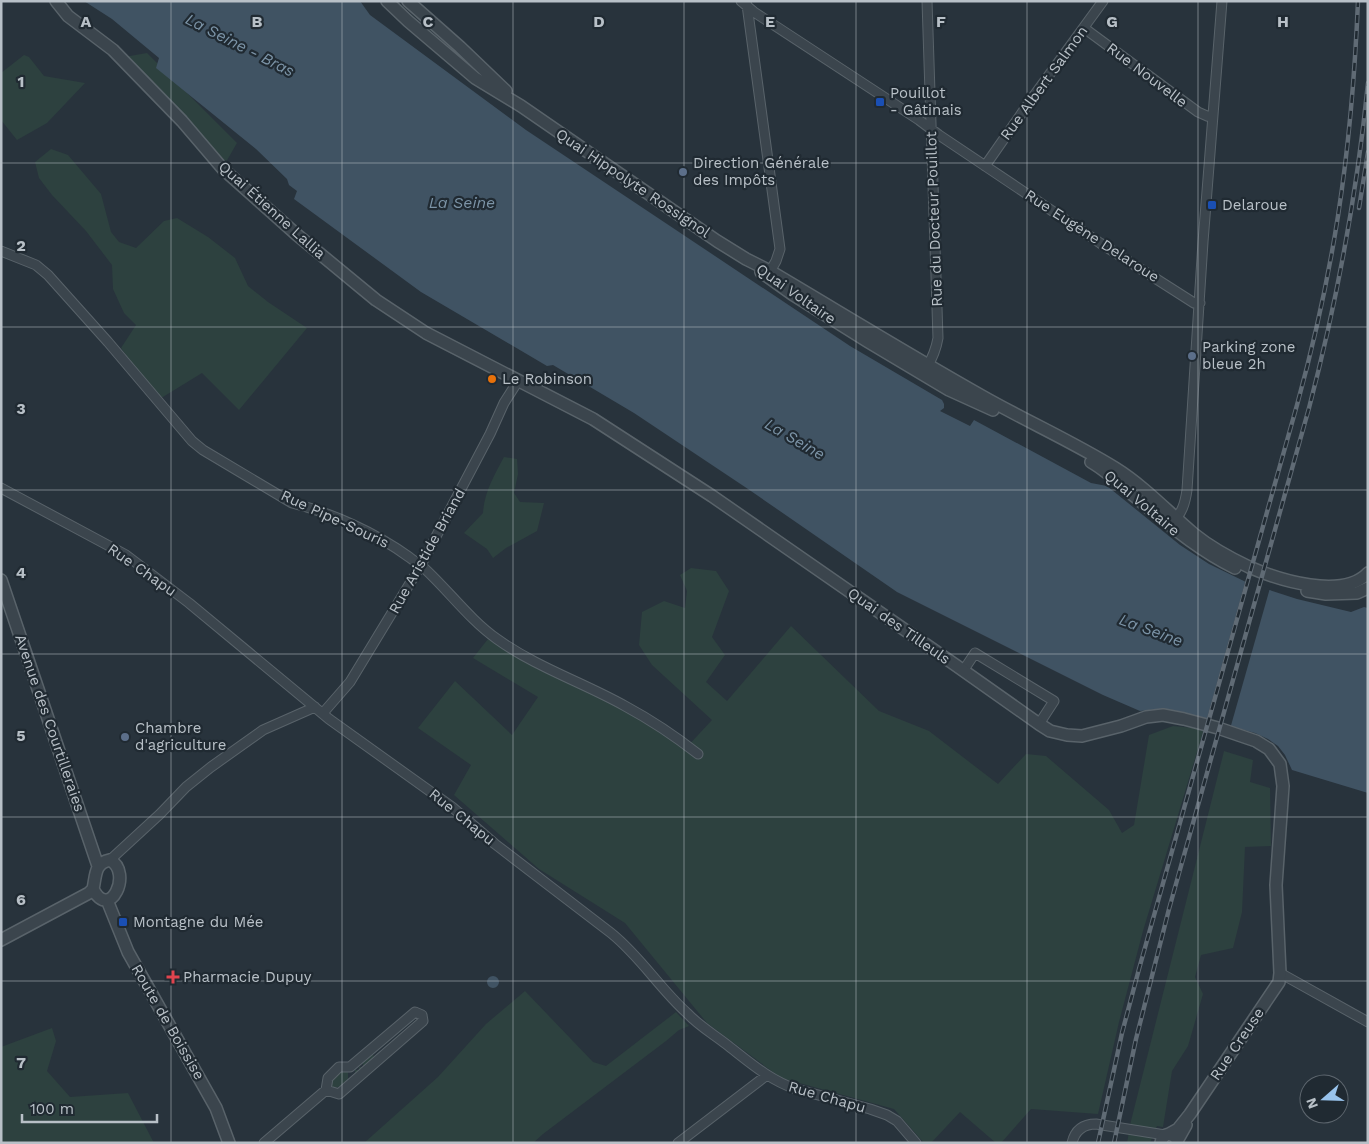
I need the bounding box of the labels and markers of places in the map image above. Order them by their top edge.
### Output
place label: Pouillot - Gâtinais [890,84,962,119]
marker: Pouillot - Gâtinais [874,96,886,108]
place label: Direction Générale des Impôts [693,154,829,189]
marker: Direction Générale des Impôts [677,166,689,178]
place label: Delaroue [1222,196,1287,214]
marker: Delaroue [1206,199,1218,211]
place label: Parking zone bleue 2h [1202,338,1295,373]
marker: Parking zone bleue 2h [1186,350,1198,362]
place label: Le Robinson [502,370,592,388]
marker: Le Robinson [486,373,498,385]
place label: Chambre d'agriculture [135,719,226,754]
marker: Chambre d'agriculture [119,731,131,743]
place label: Montagne du Mée [133,913,263,931]
marker: Montagne du Mée [117,916,129,928]
place label: Pharmacie Dupuy [183,968,312,986]
marker: Pharmacie Dupuy [167,971,179,983]

